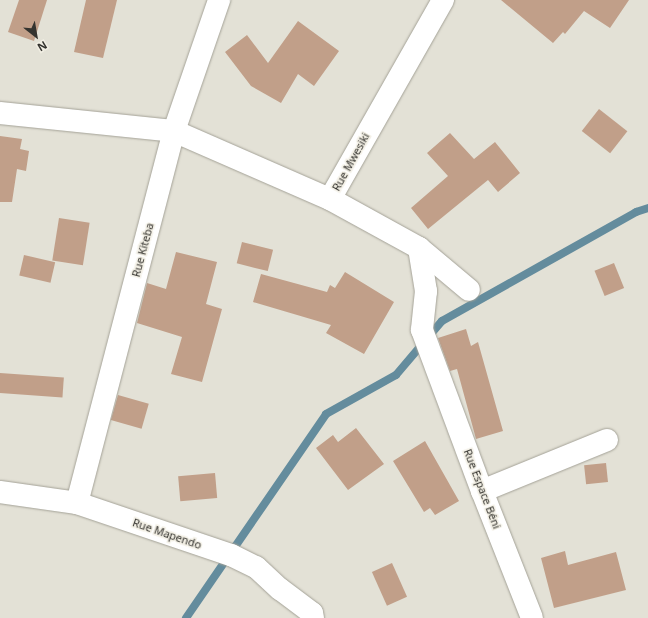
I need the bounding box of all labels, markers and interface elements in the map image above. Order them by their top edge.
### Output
north arrow [16,16,56,56]
text: N [35,38,50,55]
street label: Rue Mwesiki [330,131,372,193]
street label: Rue Kiteba [129,222,157,278]
street label: Rue Espace Béni [461,447,503,531]
street label: Rue Mapendo [131,516,203,552]

